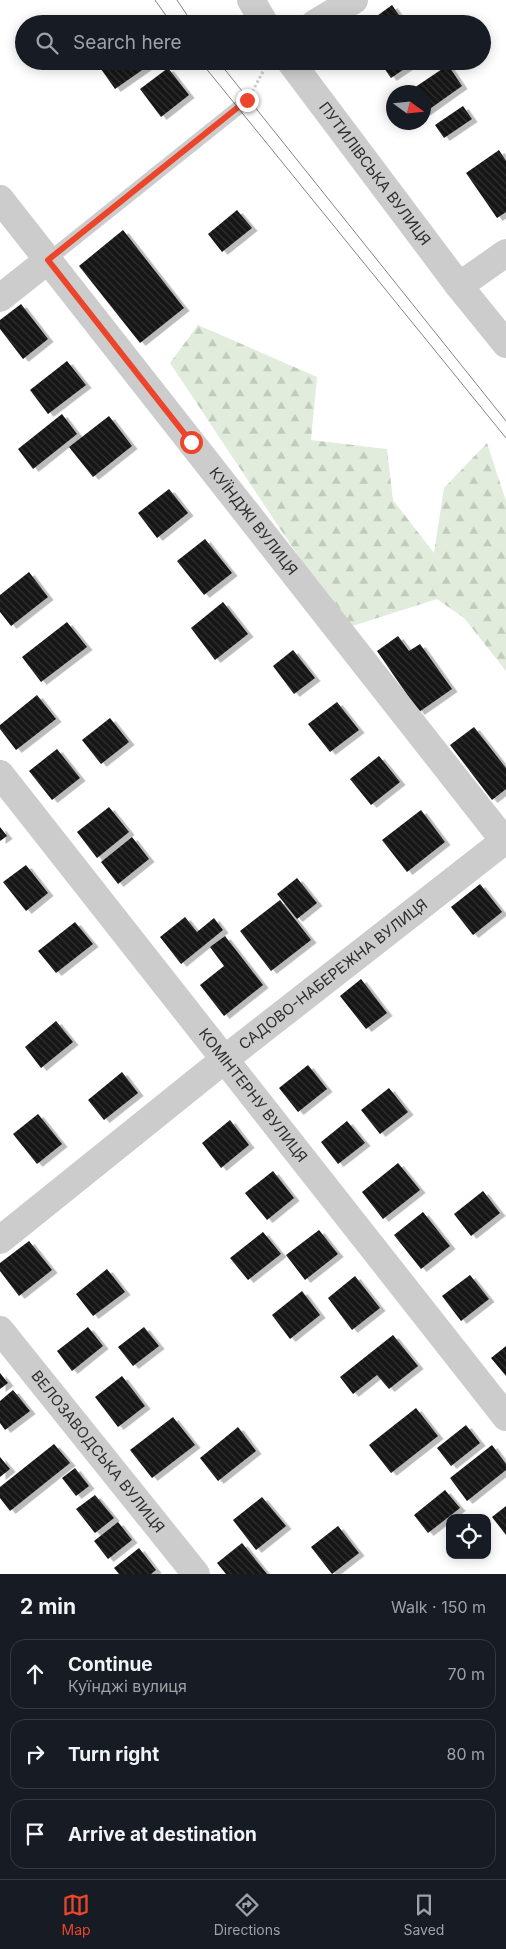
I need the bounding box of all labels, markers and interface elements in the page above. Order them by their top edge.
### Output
search box [15,15,491,70]
icon: search [33,29,61,57]
text: Search here [73,31,182,54]
north arrow [386,85,431,130]
route end [236,89,259,112]
street label: ПУТИЛІВСЬКА ВУЛИЦЯ [315,98,435,249]
route start [180,431,203,454]
street label: КУЇНДЖІ ВУЛИЦЯ [205,463,302,579]
street label: САДОВО-НАБЕРЕЖНА ВУЛИЦЯ [235,894,431,1054]
street label: КОМІНТЕРНУ ВУЛИЦЯ [195,1024,312,1166]
street label: ВЕЛОЗАВОДСЬКА ВУЛИЦЯ [27,1366,169,1536]
map controls [446,1514,491,1559]
button: locate [446,1514,491,1559]
text: 2 min [20,1594,76,1619]
text: Walk · 150 m [391,1597,486,1617]
text: Continue [68,1653,153,1676]
icon: ahead [21,1660,49,1688]
text: 70 m [448,1664,485,1684]
text: Куїнджі вулиця [68,1676,187,1696]
icon: right [21,1740,49,1768]
text: Turn right [68,1743,159,1766]
text: 80 m [446,1744,485,1764]
icon: arrive [21,1820,49,1848]
text: Arrive at destination [68,1823,257,1846]
tab: Map [62,1891,91,1938]
tab: Directions [214,1891,280,1938]
tab: Saved [403,1891,444,1938]

